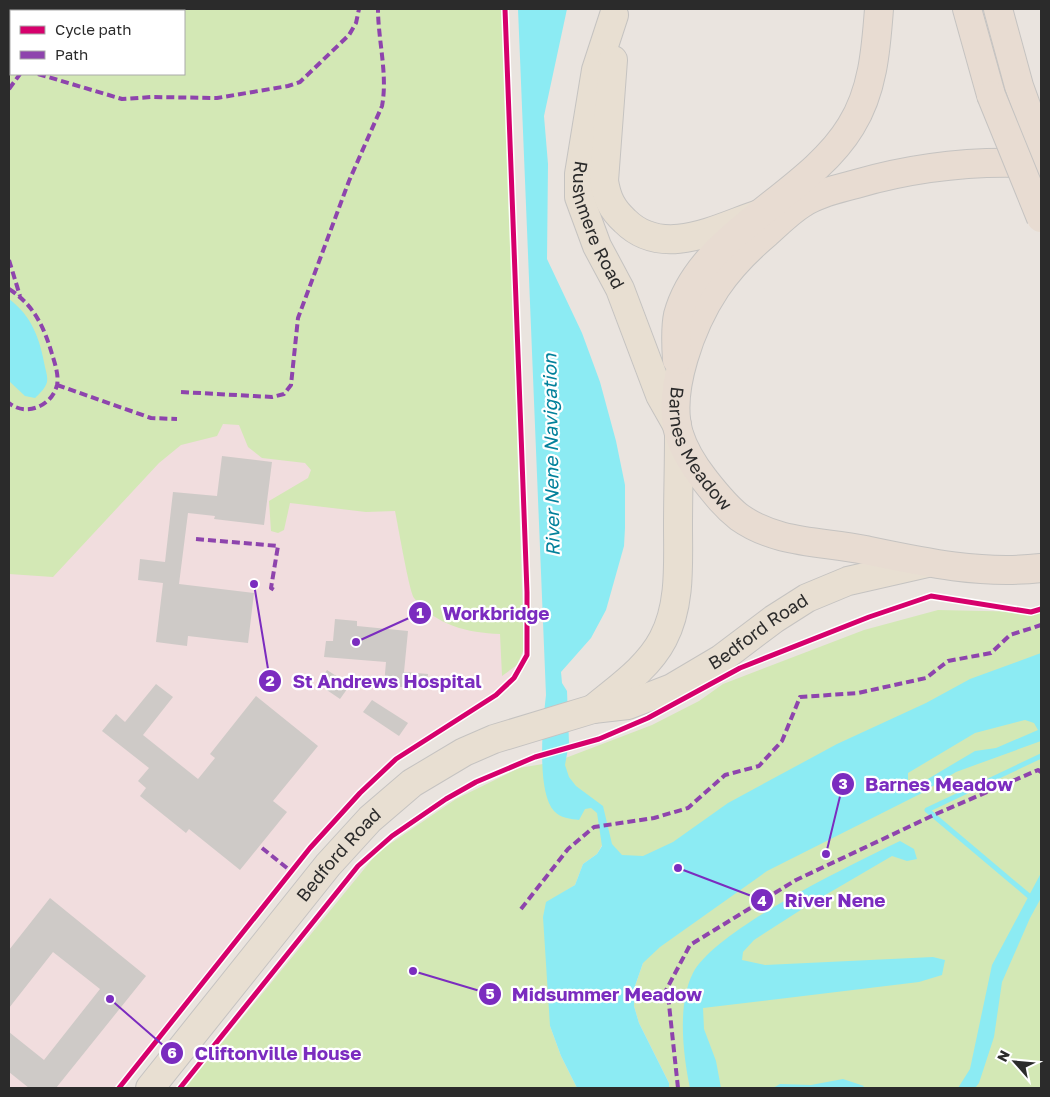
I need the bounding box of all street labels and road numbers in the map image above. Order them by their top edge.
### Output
street label: Rushmere Road [568,159,630,293]
street label: Barnes Meadow [665,386,737,515]
street label: Bedford Road [704,588,812,674]
street label: Bedford Road [291,803,385,906]

